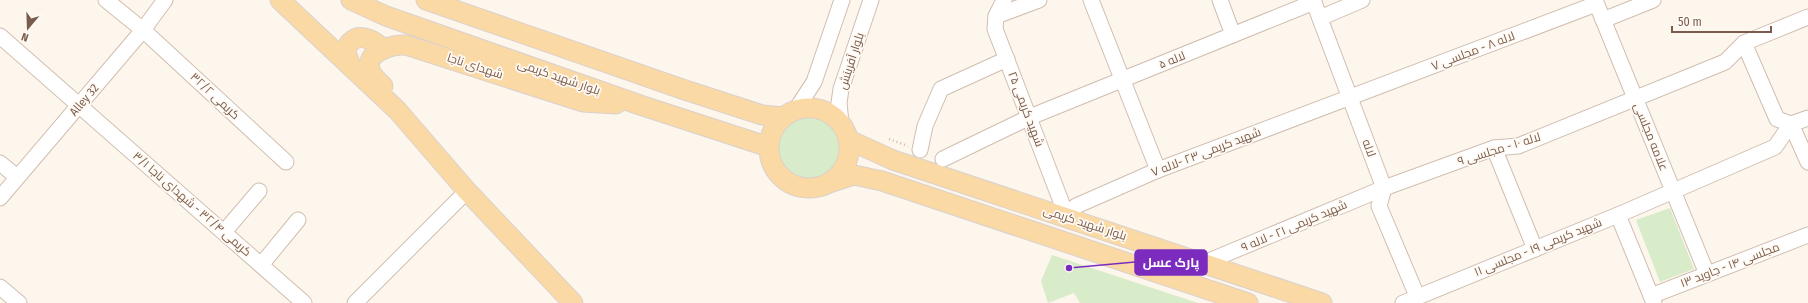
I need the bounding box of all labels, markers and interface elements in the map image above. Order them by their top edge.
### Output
north arrow [8,8,48,48]
scale bar [1672,8,1771,34]
text: 50 m [1678,15,1702,29]
street label: لاله ۸ - مجلسی ۷ [1429,29,1517,73]
text: N [20,30,30,44]
street label: بلوار آفرینش [835,31,867,91]
street label: لاله ۵ [1157,48,1187,72]
street label: شهدای ناجا [445,50,505,82]
street label: بلوار شهید کریمی [516,56,602,98]
street label: شهید کریمی ۲۵ [1005,69,1047,149]
street label: کریمی ۳۲/۲ [187,70,243,122]
street label: Alley 32 [67,81,101,119]
street label: علامه مجلسی [1631,101,1671,173]
street label: شهید کریمی ۲۳ -لاله ۷ [1149,125,1263,179]
street label: لاله ۱۰ - مجلسی ۹ [1456,130,1542,168]
street label: لاله [1359,137,1379,159]
street label: کریمی ۳۲/۴ - شهدای ناجا ۳/۱ [130,149,254,259]
street label: شهید کریمی ۲۱ - لاله ۹ [1239,197,1349,255]
street label: بلوار شهید کریمی [1042,203,1128,243]
street label: شهید کریمی ۱۹ - مجلسی ۱۱ [1472,215,1604,279]
street label: مجلسی ۱۴ - جاوید ۱۳ [1678,240,1782,290]
callout: پارک عسل [1135,250,1207,275]
text: پارک عسل [1143,255,1200,272]

